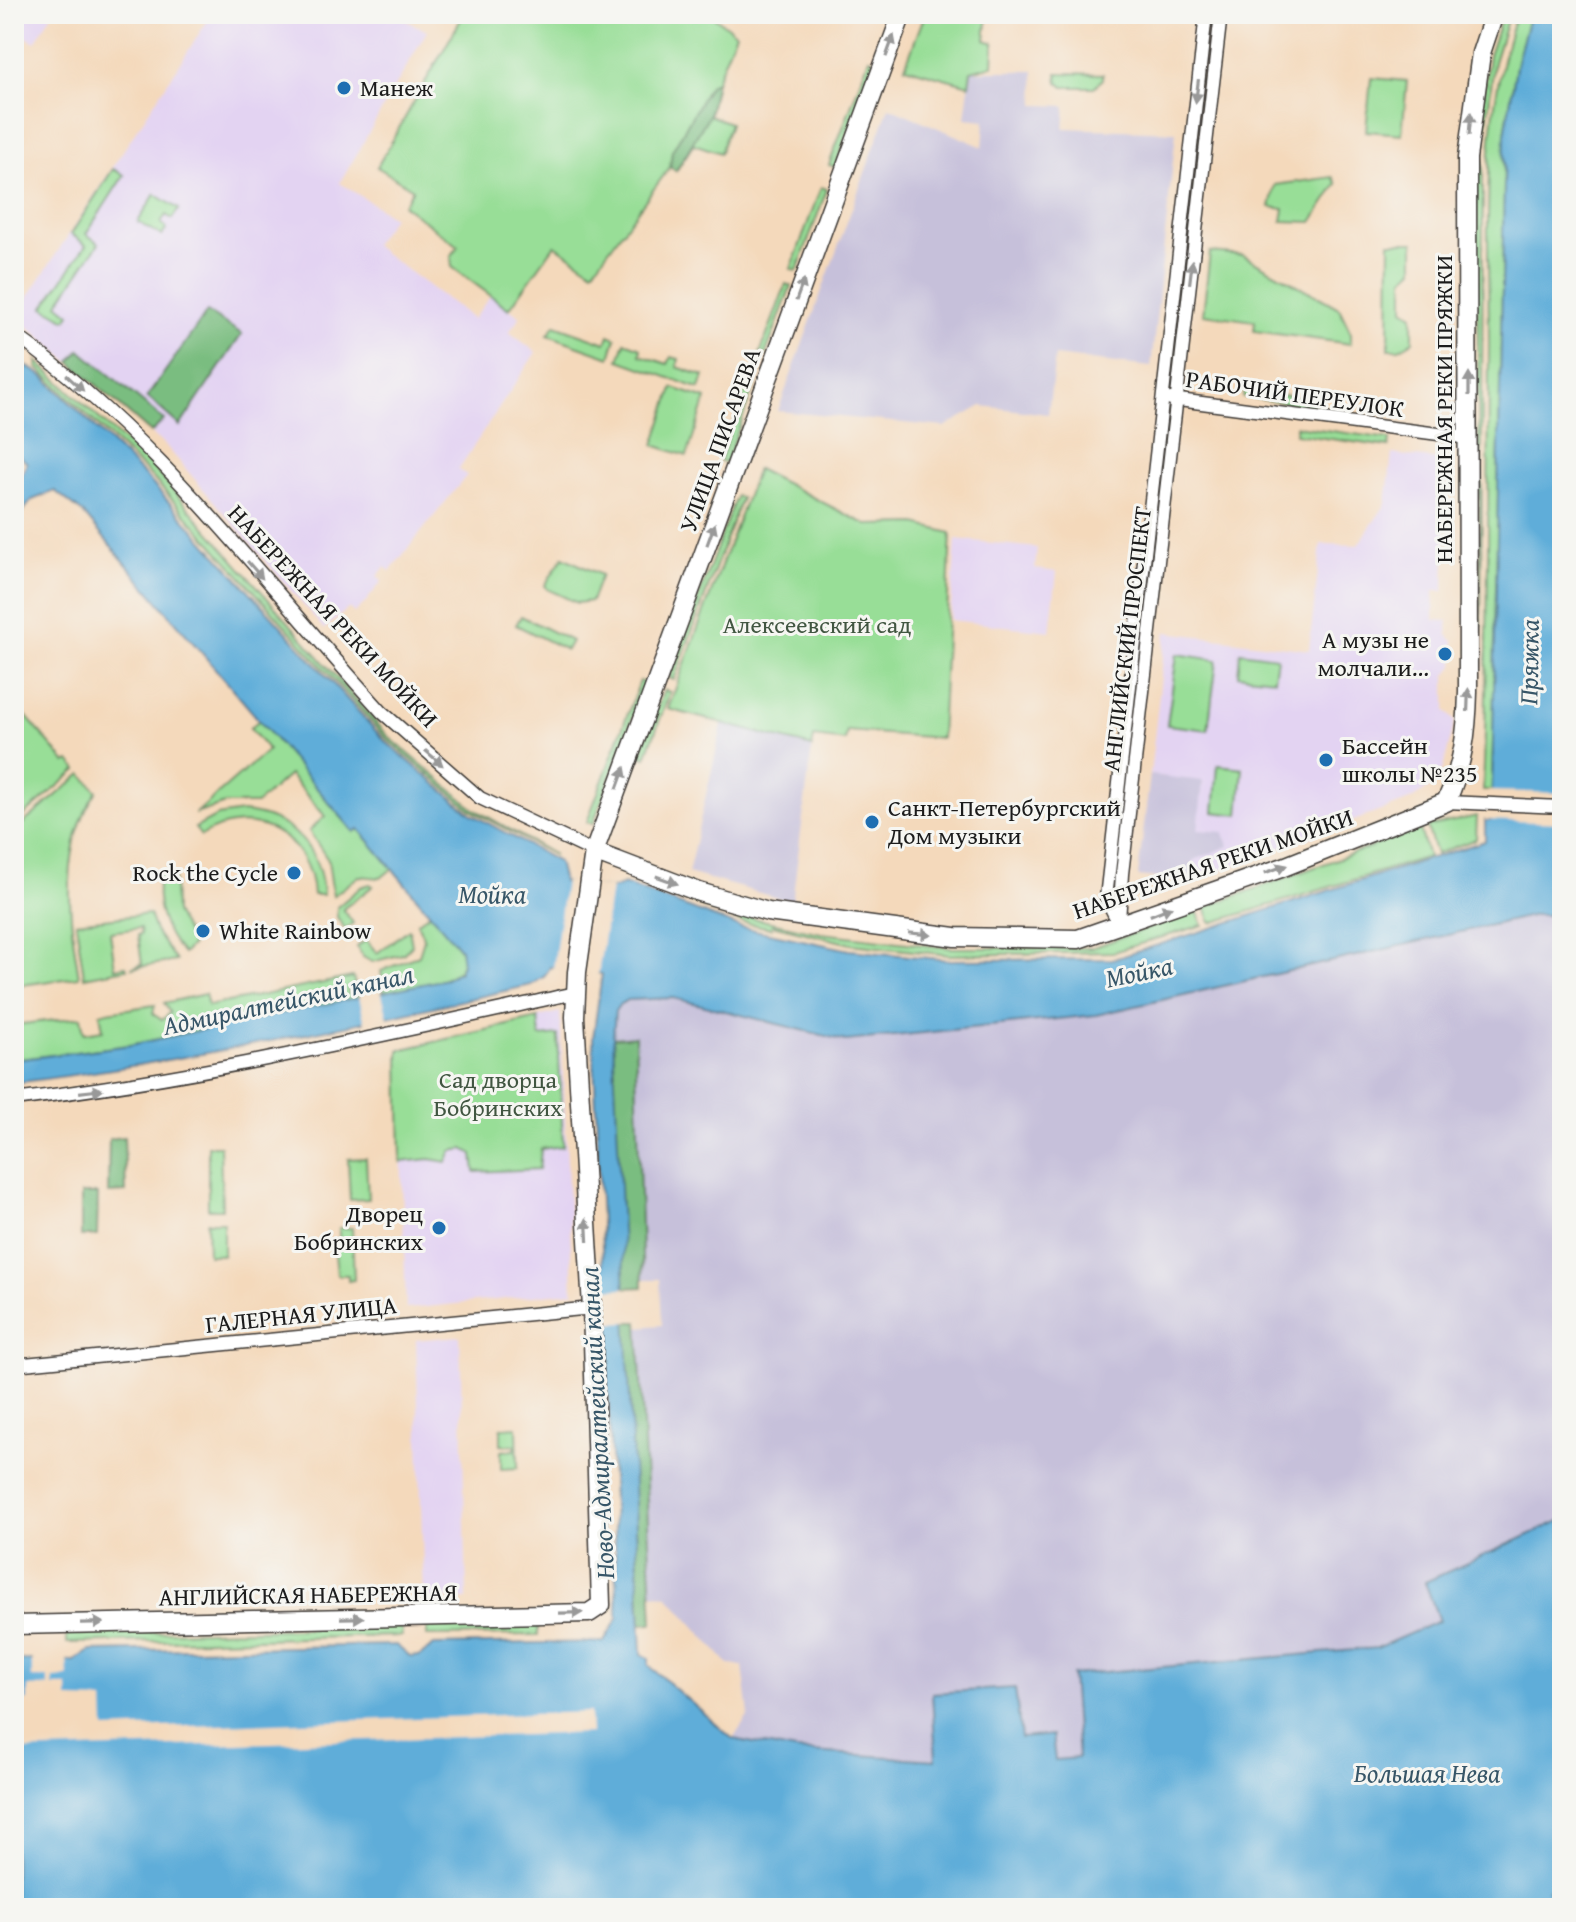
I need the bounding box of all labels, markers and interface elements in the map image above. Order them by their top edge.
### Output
one-way arrow [884,34,897,58]
place label: Манеж [360,70,433,105]
marker: Манеж [335,79,353,97]
one-way arrow [1191,79,1204,104]
one-way arrow [1464,111,1477,136]
street label: НАБЕРЕЖНАЯ РЕКИ ПРЯЖКИ [1426,255,1461,563]
one-way arrow [1185,259,1198,284]
one-way arrow [795,278,807,302]
street label: УЛИЦА ПИСАРЕВА [670,342,769,537]
street label: РАБОЧИЙ ПЕРЕУЛОК [1184,361,1407,426]
one-way arrow [1463,371,1475,396]
one-way arrow [65,374,84,392]
street label: НАБЕРЕЖНАЯ РЕКИ МОЙКИ [220,496,446,735]
street label: АНГЛИЙСКИЙ ПРОСПЕКТ [1093,504,1160,774]
one-way arrow [705,522,717,546]
one-way arrow [246,559,263,579]
park label: Алексеевский сад [723,607,911,642]
water label: Пряжка [1508,619,1549,705]
place label: А музы не молчали… [1317,622,1429,685]
marker: А музы не молчали… [1436,645,1454,663]
one-way arrow [1461,687,1474,712]
place label: Бассейн школы №235 [1342,728,1478,791]
one-way arrow [424,749,444,766]
marker: Бассейн школы №235 [1317,751,1335,769]
one-way arrow [615,766,628,790]
place label: Санкт-Петербургский Дом музыки [887,790,1121,853]
street label: НАБЕРЕЖНАЯ РЕКИ МОЙКИ [1068,799,1358,928]
marker: Санкт-Петербургский Дом музыки [863,813,881,831]
place label: Rock the Cycle [132,855,278,890]
one-way arrow [1264,863,1288,875]
marker: Rock the Cycle [285,864,303,882]
water label: Мойка [458,874,526,913]
one-way arrow [655,875,679,887]
one-way arrow [1149,904,1173,917]
place label: White Rainbow [219,913,371,948]
marker: White Rainbow [194,922,212,940]
one-way arrow [908,927,933,940]
water label: Мойка [1102,945,1176,998]
water label: Адмиралтейский канал [158,954,417,1045]
park label: Сад дворца Бобринских [434,1062,563,1125]
one-way arrow [79,1084,104,1097]
place label: Дворец Бобринских [294,1196,424,1259]
one-way arrow [580,1217,593,1242]
marker: Дворец Бобринских [430,1219,448,1237]
water label: Ново-Адмиралтейский канал [569,1265,624,1580]
street label: ГАЛЕРНАЯ УЛИЦА [203,1287,399,1342]
street label: АНГЛИЙСКАЯ НАБЕРЕЖНАЯ [158,1574,458,1615]
one-way arrow [559,1607,584,1619]
one-way arrow [340,1611,365,1624]
one-way arrow [80,1617,105,1630]
water label: Большая Нева [1354,1753,1500,1792]

